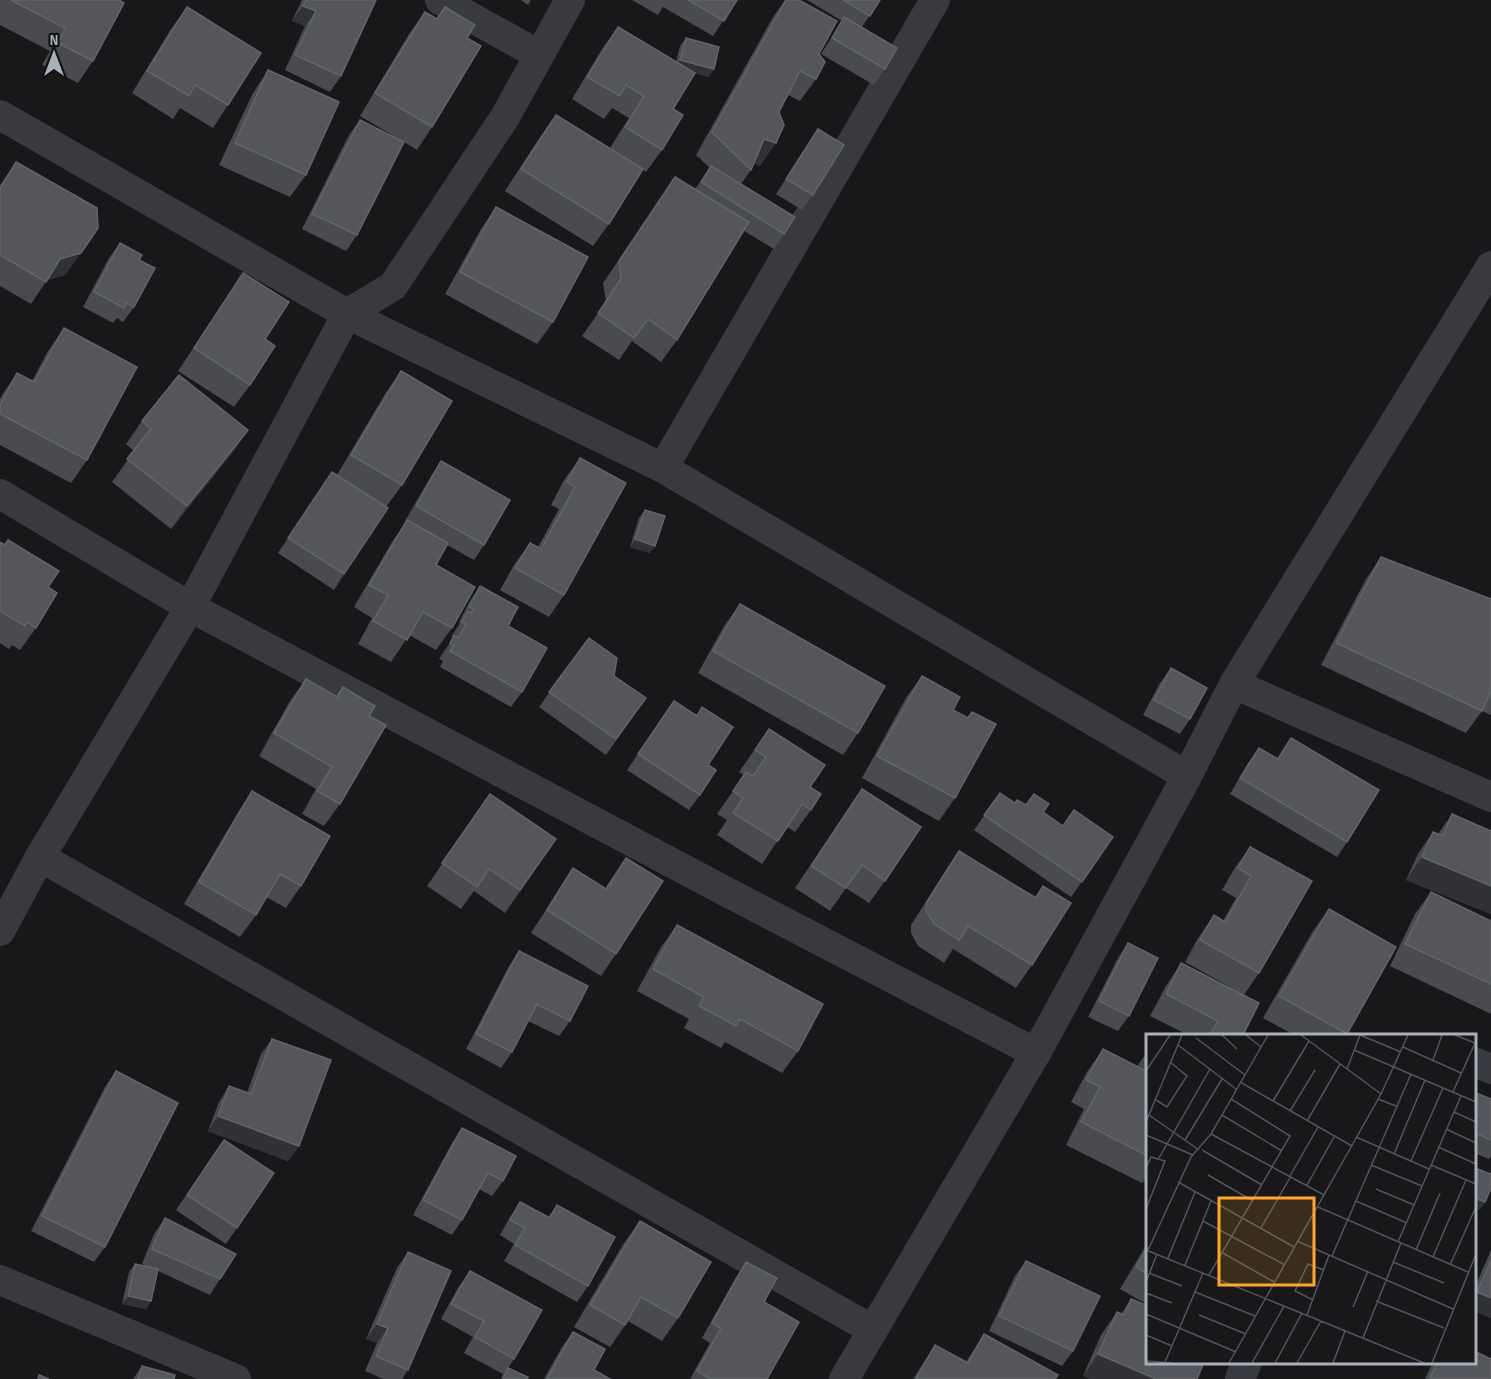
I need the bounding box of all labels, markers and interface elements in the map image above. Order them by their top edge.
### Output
north arrow [24,24,84,84]
text: N [50,31,58,50]
inset map [1146,1034,1476,1364]

